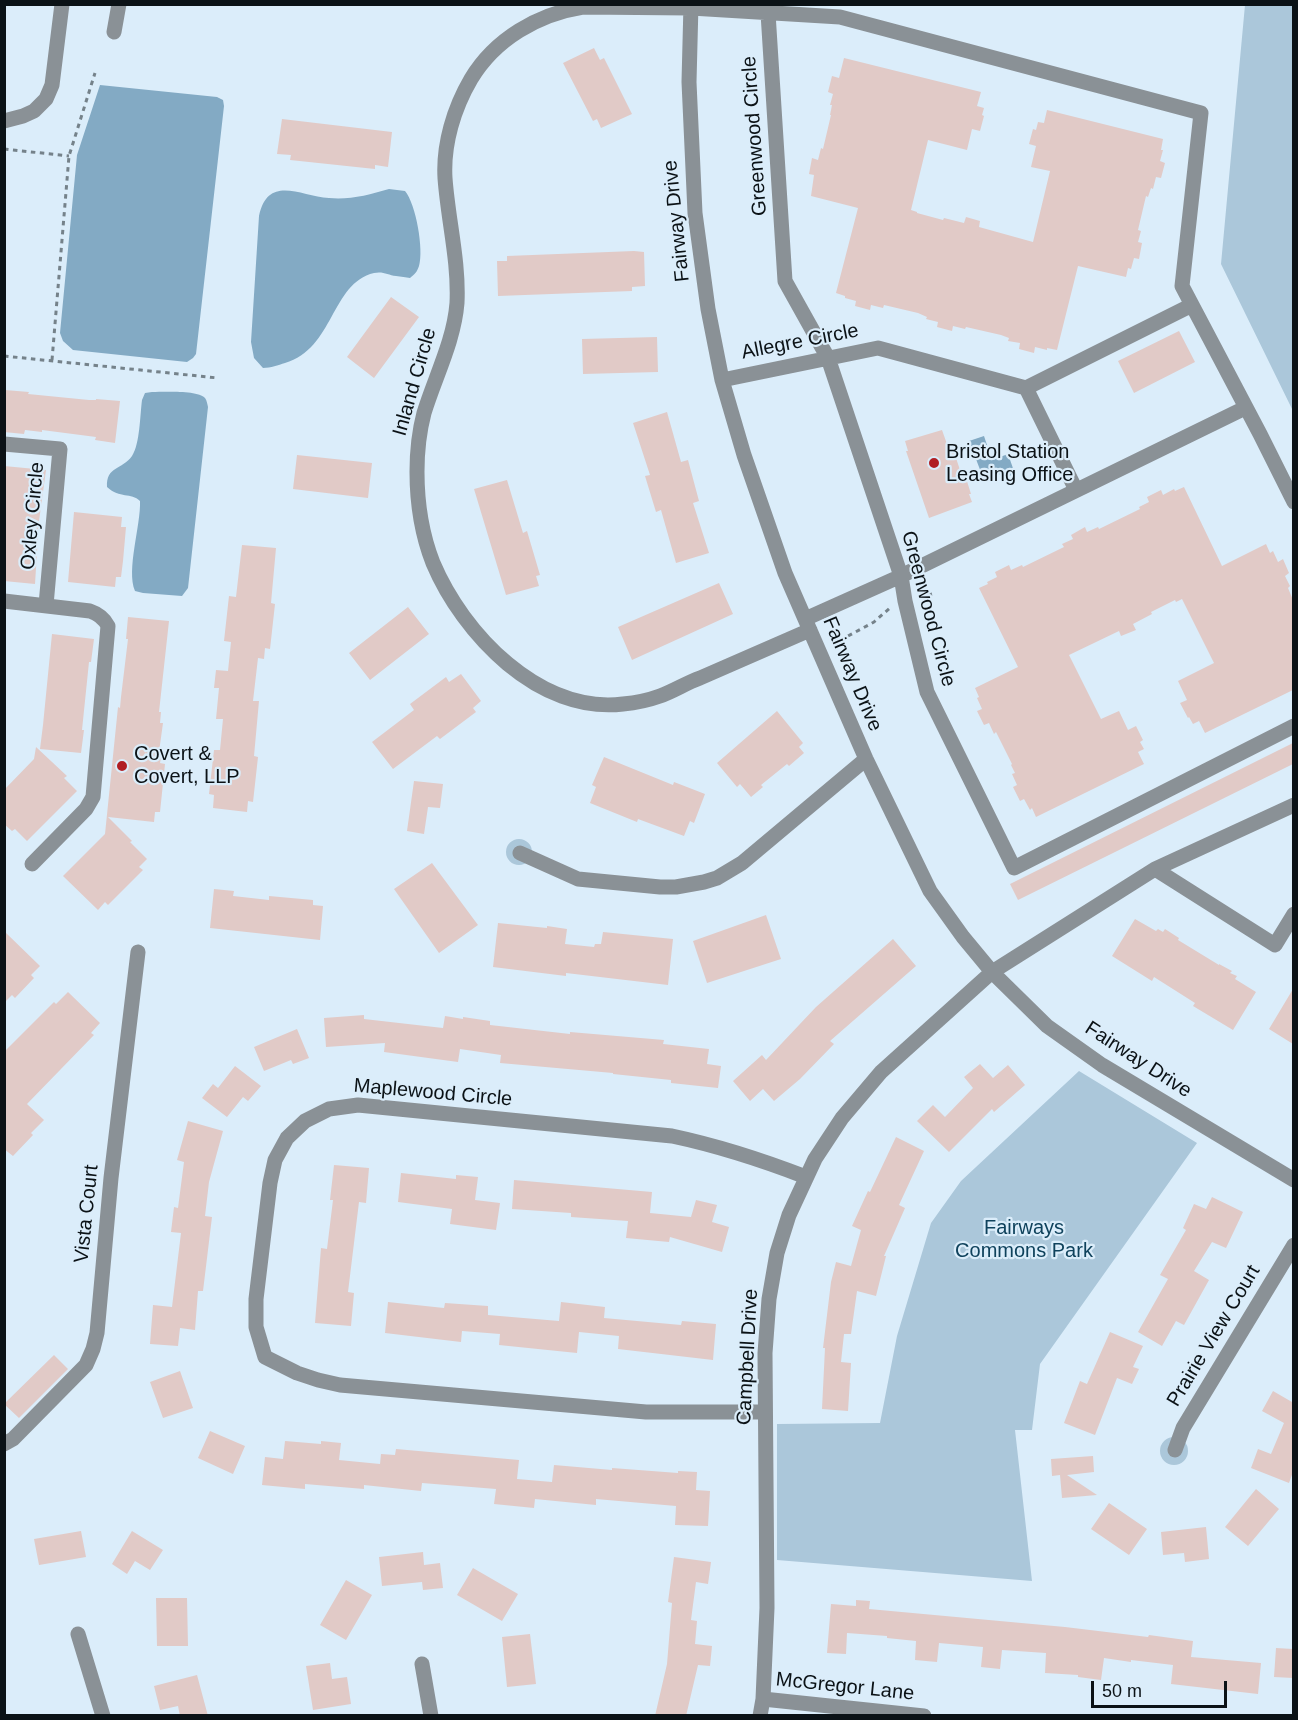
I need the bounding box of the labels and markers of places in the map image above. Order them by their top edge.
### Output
place label: Bristol Station Leasing Office [946,440,1073,487]
marker: Bristol Station Leasing Office [927,456,941,470]
place label: Covert & Covert, LLP [134,742,240,789]
marker: Covert & Covert, LLP [115,759,129,773]

